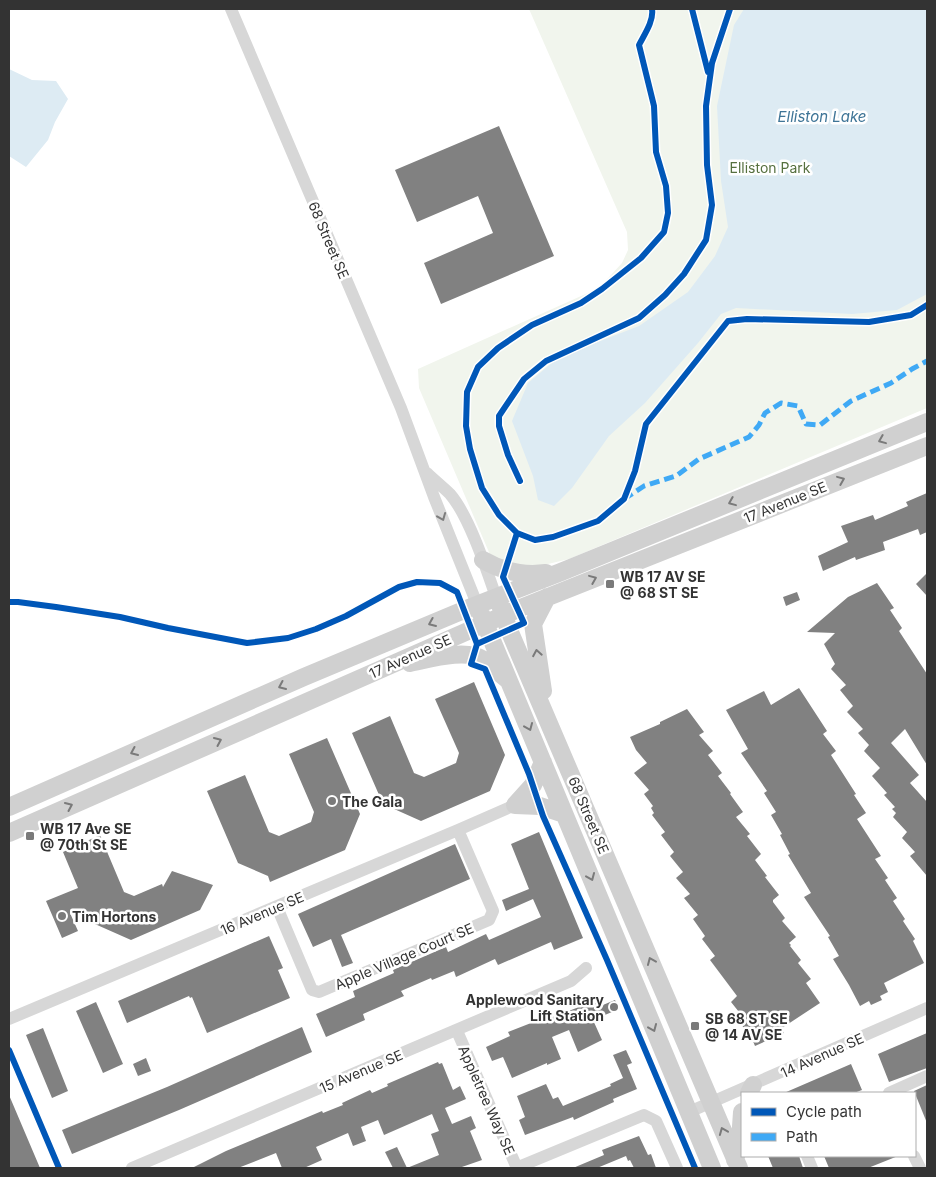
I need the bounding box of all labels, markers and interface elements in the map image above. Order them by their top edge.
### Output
water label: Elliston Lake [778,107,866,126]
park label: Elliston Park [730,159,811,176]
street label: 68 Street SE [305,199,353,281]
one-way arrow [878,434,887,444]
one-way arrow [836,476,845,486]
street label: 17 Avenue SE [741,478,829,526]
one-way arrow [728,495,737,506]
one-way arrow [436,512,446,521]
place label: WB 17 AV SE @ 68 ST SE [620,568,705,601]
one-way arrow [588,575,596,585]
marker: WB 17 AV SE @ 68 ST SE [604,578,616,590]
one-way arrow [428,617,437,627]
street label: 17 Avenue SE [366,630,454,682]
one-way arrow [532,649,542,658]
one-way arrow [279,681,287,691]
one-way arrow [522,722,533,731]
one-way arrow [213,737,222,748]
one-way arrow [130,745,139,756]
street label: 68 Street SE [565,774,613,856]
place label: The Gala [342,793,402,810]
marker: The Gala [326,795,338,807]
one-way arrow [64,802,73,813]
place label: WB 17 Ave SE @ 70th St SE [40,820,132,853]
marker: WB 17 Ave SE @ 70th St SE [24,830,36,842]
one-way arrow [585,873,595,881]
street label: 16 Avenue SE [218,888,306,938]
place label: Tim Hortons [72,908,157,925]
marker: Tim Hortons [56,910,68,922]
street label: Apple Village Court SE [332,919,476,993]
one-way arrow [647,957,658,966]
place label: Applewood Sanitary Lift Station [465,991,605,1024]
marker: Applewood Sanitary Lift Station [608,1001,620,1013]
place label: SB 68 ST SE @ 14 AV SE [705,1010,788,1043]
marker: SB 68 ST SE @ 14 AV SE [689,1020,701,1032]
one-way arrow [648,1023,658,1031]
street label: 14 Avenue SE [778,1029,866,1081]
street label: Appletree Way SE [455,1043,519,1157]
street label: 15 Avenue SE [317,1046,405,1096]
legend [741,1092,916,1157]
text: Cycle path [786,1102,862,1121]
one-way arrow [719,1127,730,1136]
text: Path [786,1127,818,1146]

